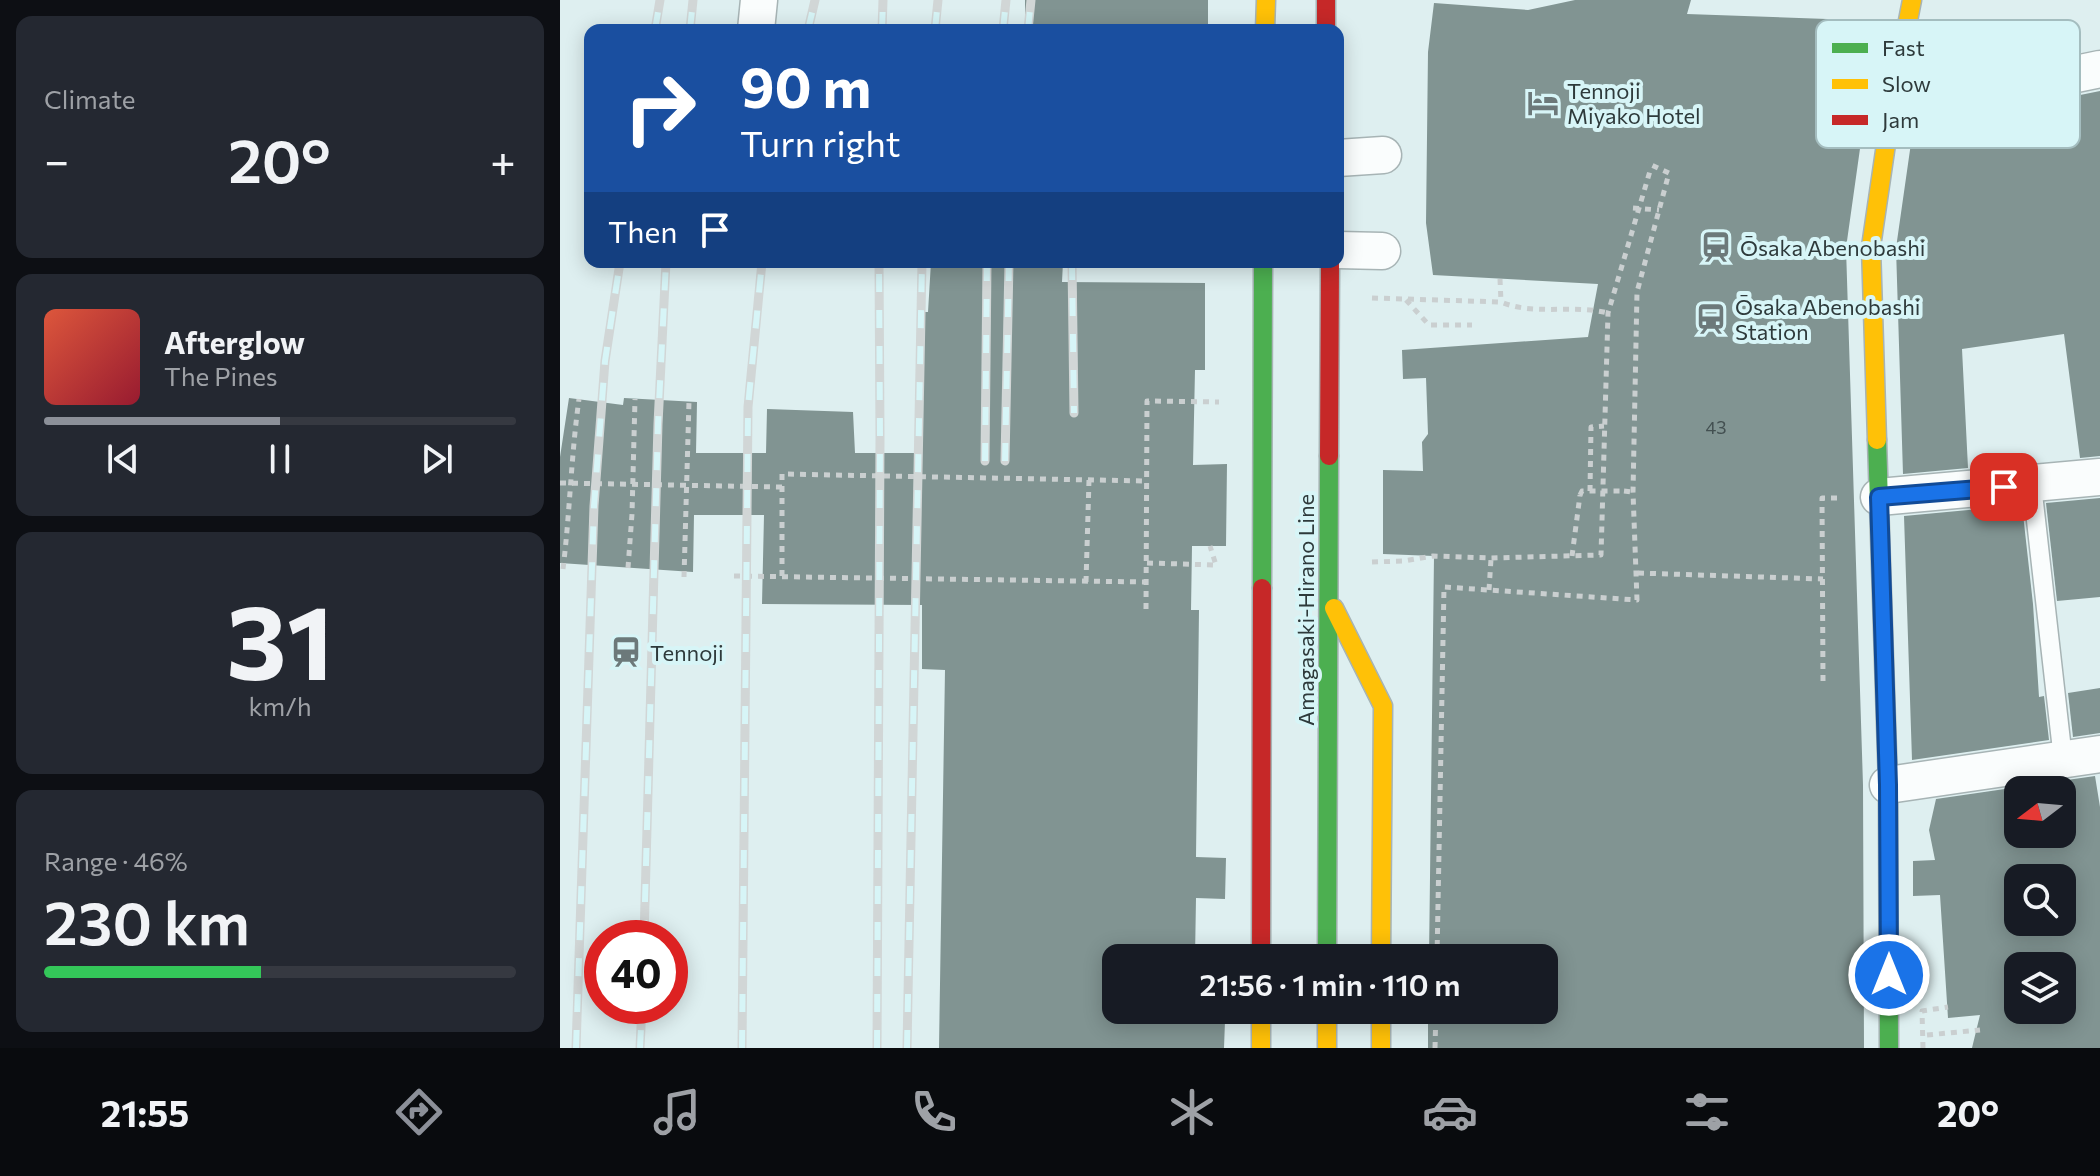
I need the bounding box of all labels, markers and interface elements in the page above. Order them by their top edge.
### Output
legend [1816,20,2080,148]
text: Fast [1882,34,1925,61]
text: 90 m [740,51,871,120]
icon: right [608,56,712,160]
text: Slow [1882,70,1931,97]
place label: Tennoji Miyako Hotel [1567,77,1701,129]
text: Climate [44,83,136,114]
hotel icon: Tennoji Miyako Hotel [1526,86,1560,120]
text: Jam [1882,106,1919,133]
text: Turn right [740,120,901,164]
text: 20° [228,122,331,195]
text: − [44,132,69,186]
text: + [490,132,516,186]
icon: arrive [693,208,737,252]
text: Then [608,212,677,249]
station icon: Ōsaka Abenobashi [1699,230,1733,264]
place label: Ōsaka Abenobashi [1740,234,1925,261]
place label: Ōsaka Abenobashi Station [1735,293,1920,345]
station icon: Ōsaka Abenobashi Station [1694,302,1728,336]
text: Afterglow [164,323,305,360]
text: The Pines [164,360,278,391]
house number: 43 [1705,416,1727,438]
icon: previous [101,437,145,481]
icon: pause [258,437,302,481]
icon: next [415,437,459,481]
pin [1970,453,2038,521]
icon: arrive [1982,465,2026,509]
street label: Amagasaki-Hirano Line [1292,494,1319,726]
text: 31 [226,574,334,701]
station icon: Tennoji [609,635,643,669]
place label: Tennoji [650,639,724,666]
text: km/h [248,690,312,721]
north arrow [2004,776,2076,848]
map controls [2004,776,2076,1024]
text: Range · 46% [44,845,188,876]
button: search [2004,864,2076,936]
text: 230 km [44,884,250,957]
speed limit sign: 40 [584,920,688,1024]
position arrow [1847,933,1931,1017]
button: layers [2004,952,2076,1024]
text: 21:56 · 1 min · 110 m [1199,965,1461,1002]
icon: directions [391,1084,447,1140]
icon: music [649,1084,705,1140]
icon: phone [906,1084,962,1140]
icon: climate [1164,1084,1220,1140]
icon: car [1422,1084,1478,1140]
icon: filters [1679,1084,1735,1140]
text: 21:55 [101,1090,189,1134]
text: 20° [1937,1090,1999,1134]

